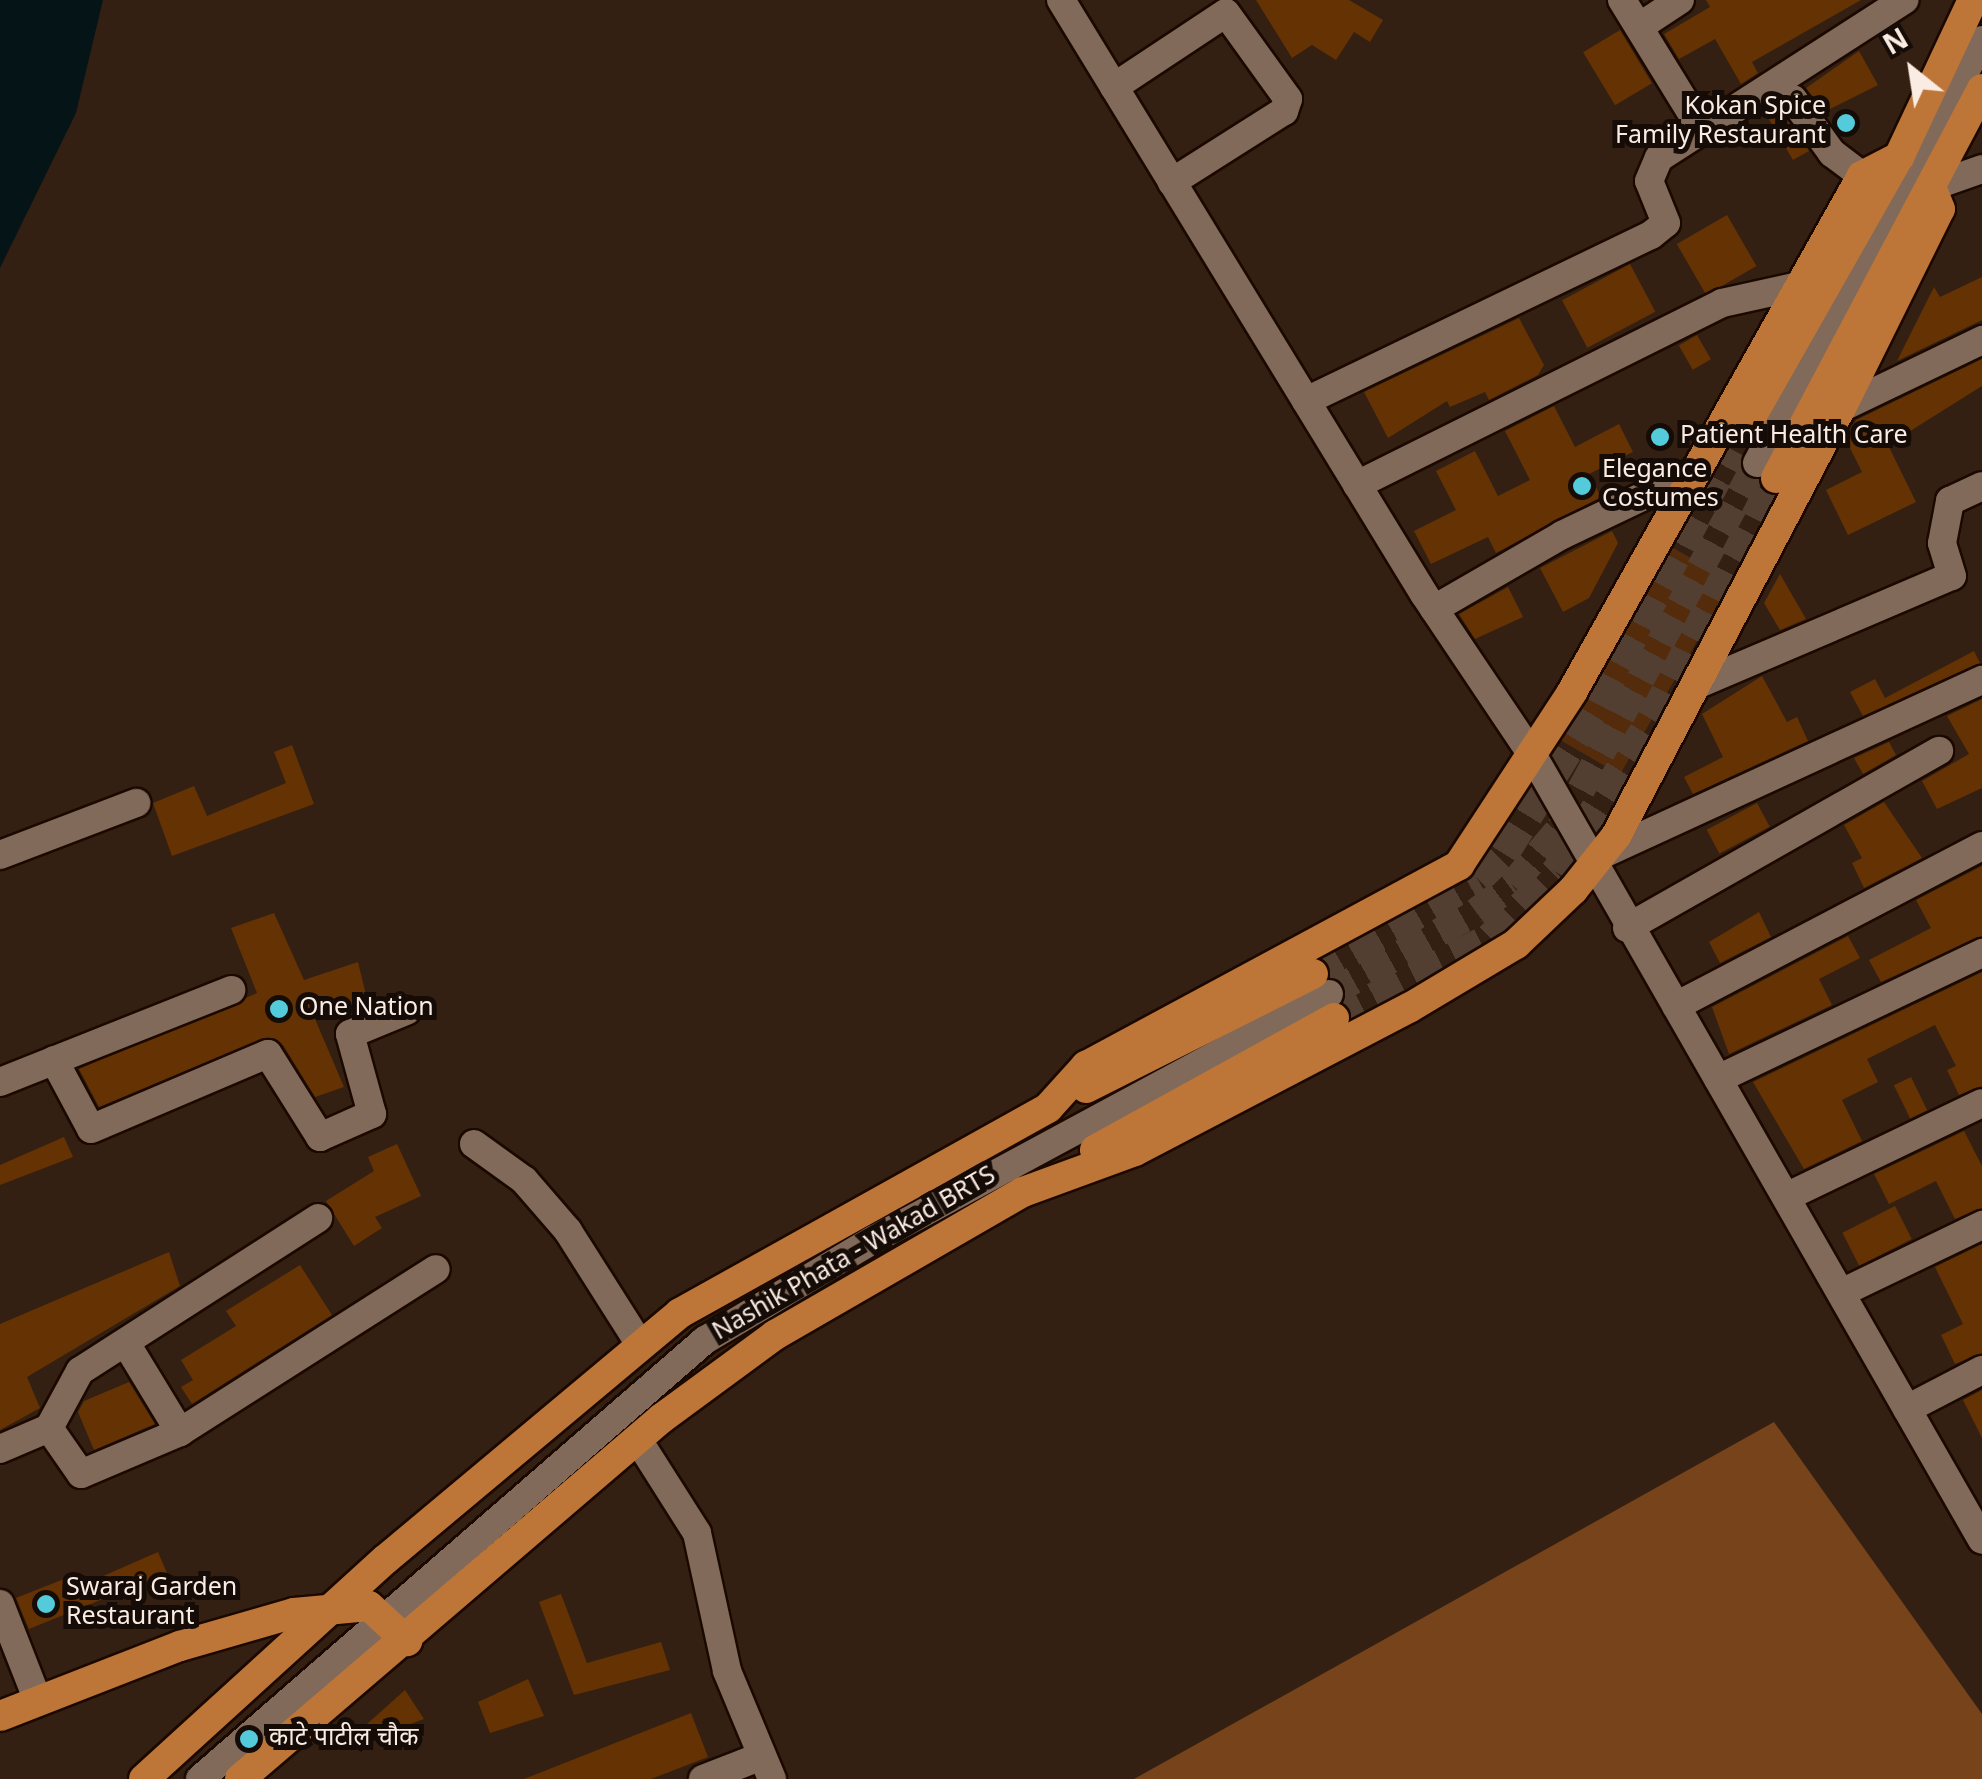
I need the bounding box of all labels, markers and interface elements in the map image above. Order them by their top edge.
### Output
north arrow [1862,20,1962,120]
text: N [1878,23,1916,65]
place label: Kokan Spice Family Restaurant [1615,94,1826,153]
marker: Kokan Spice Family Restaurant [1835,112,1857,134]
place label: Patient Health Care [1680,422,1908,452]
marker: Patient Health Care [1649,426,1671,448]
place label: Elegance Costumes [1602,457,1719,516]
marker: Elegance Costumes [1571,475,1593,497]
place label: One Nation [299,994,434,1024]
marker: One Nation [268,998,290,1020]
street label: Nashik Phata - Wakad BRTS [708,1162,1002,1348]
place label: Swaraj Garden Restaurant [66,1575,237,1634]
marker: Swaraj Garden Restaurant [35,1593,57,1615]
place label: काटे पाटील चौक [269,1724,419,1754]
marker: काटे पाटील चौक [238,1728,260,1750]

